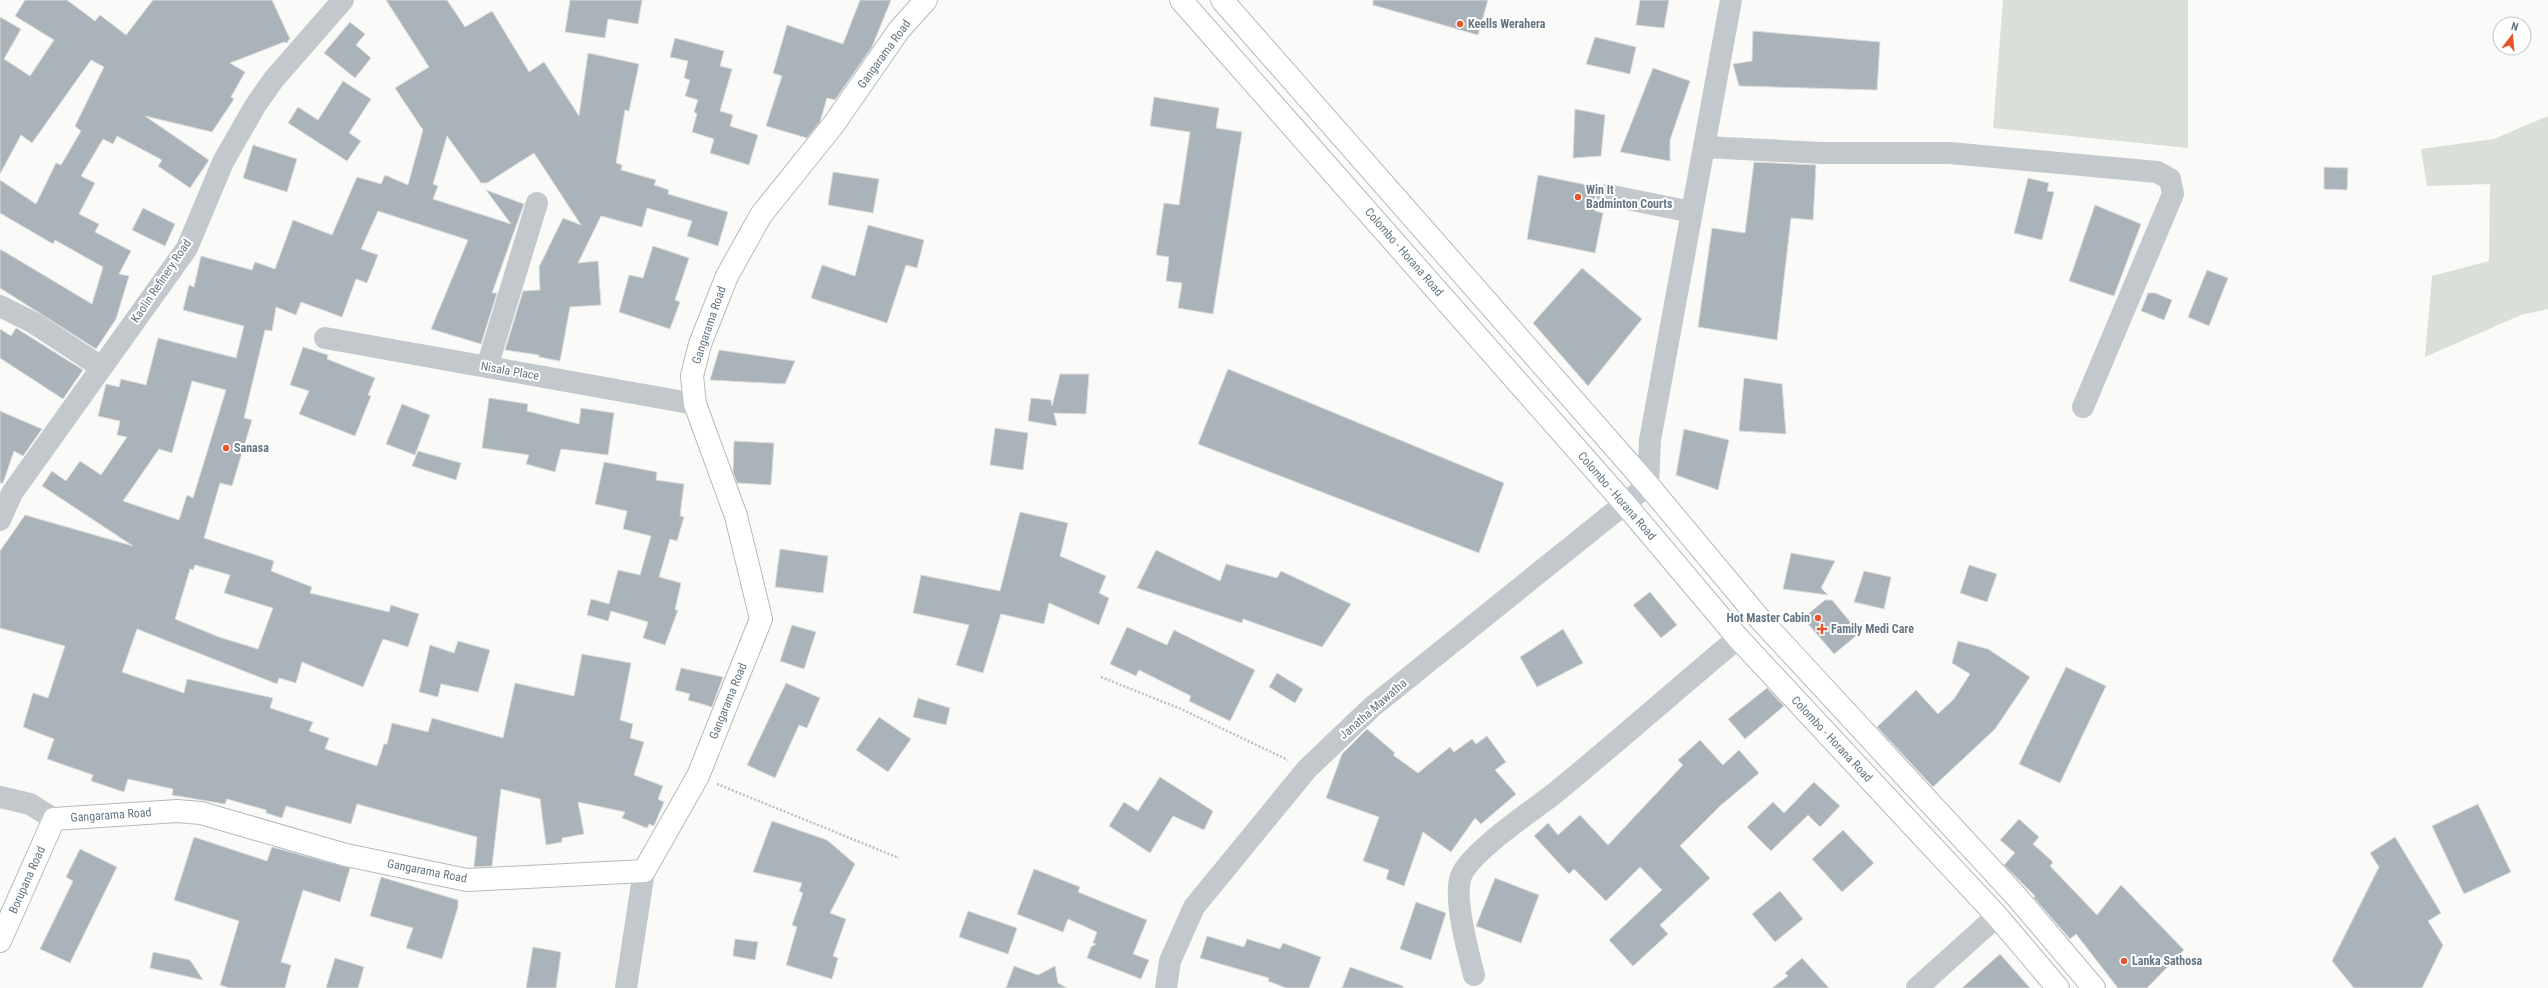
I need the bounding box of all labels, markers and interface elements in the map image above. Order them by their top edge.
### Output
north arrow [2492,16,2532,56]
street label: Gangarama Road [854,17,914,91]
place label: Keells Werahera [1468,17,1546,31]
marker: Keells Werahera [1455,19,1465,29]
text: N [2510,20,2520,34]
place label: Win It Badminton Courts [1586,183,1673,211]
marker: Win It Badminton Courts [1573,192,1583,202]
street label: Colombo - Horana Road [1362,205,1446,299]
street label: Kaolin Refinery Road [128,237,194,325]
street label: Gangarama Road [689,284,729,366]
street label: Nisala Place [480,359,541,383]
place label: Sanasa [234,441,269,455]
marker: Sanasa [221,443,231,453]
street label: Colombo - Horana Road [1575,449,1659,543]
place label: Hot Master Cabin [1726,611,1810,625]
marker: Hot Master Cabin [1813,613,1823,623]
place label: Family Medi Care [1831,622,1914,636]
marker: Family Medi Care [1816,623,1828,635]
street label: Gangarama Road [706,661,750,741]
street label: Janatha Mawatha [1337,676,1410,742]
street label: Colombo - Horana Road [1789,693,1875,785]
street label: Gangarama Road [70,805,152,825]
street label: Borupana Road [6,844,48,916]
street label: Gangarama Road [386,856,468,886]
place label: Lanka Sathosa [2132,954,2203,968]
marker: Lanka Sathosa [2119,956,2129,966]

